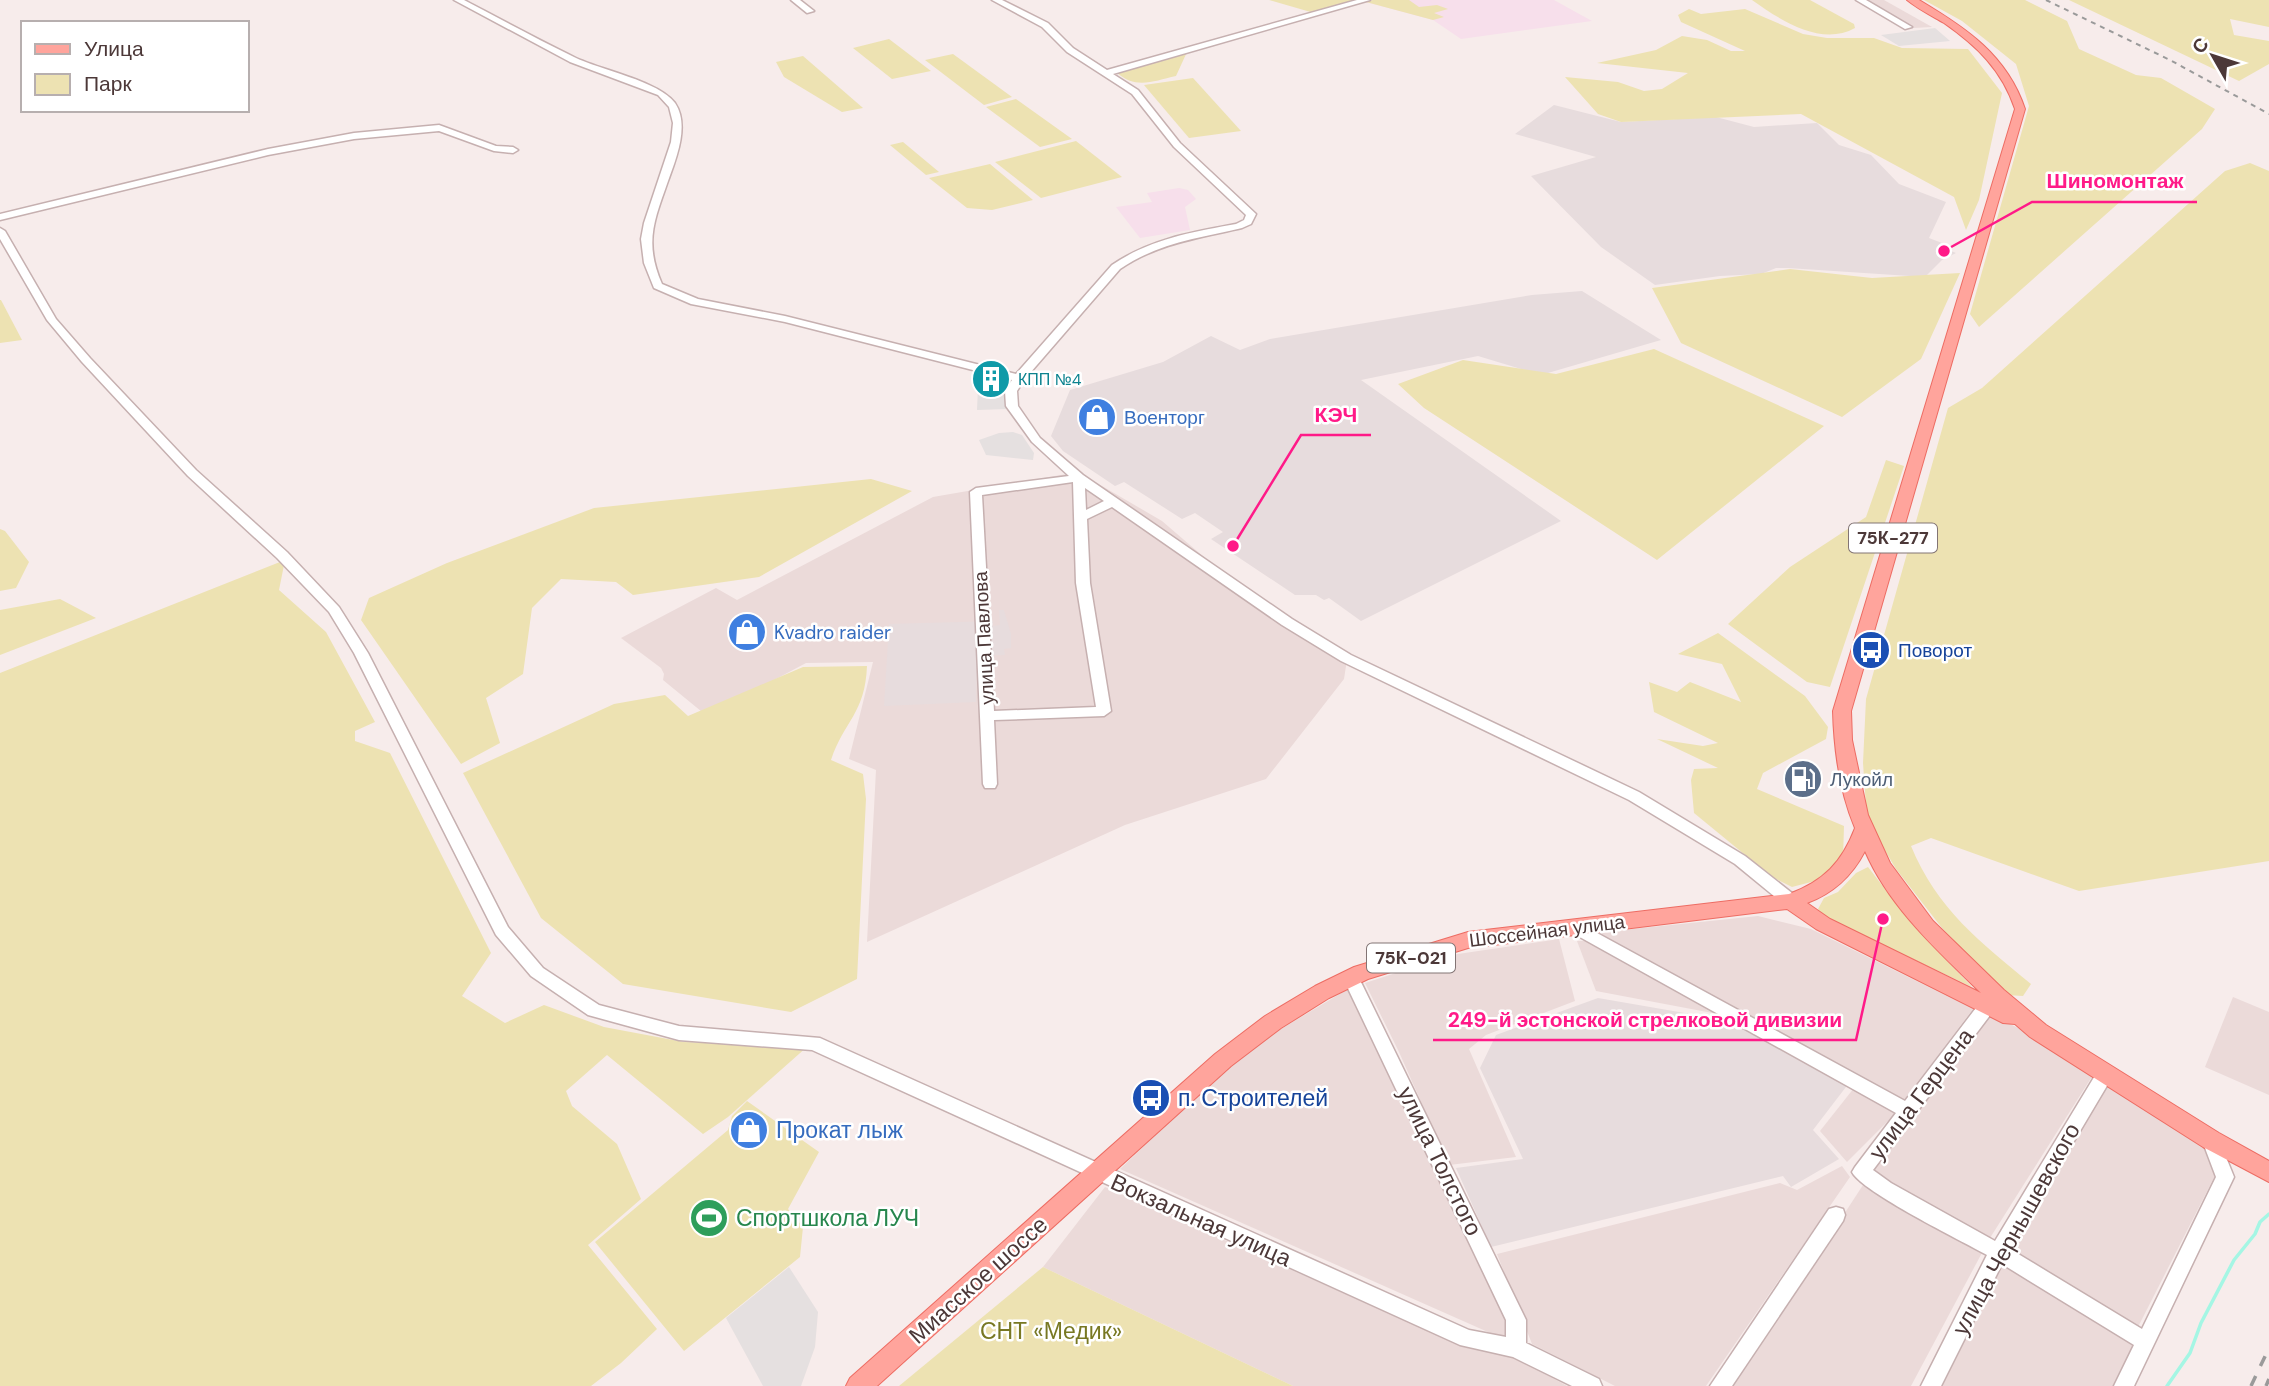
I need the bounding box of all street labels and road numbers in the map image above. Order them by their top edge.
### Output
road number: 75К-277 [1849,524,1937,552]
street label: улица Павлова [968,570,1000,705]
street label: Шоссейная улица [1468,909,1627,953]
road number: 75К-021 [1367,944,1455,973]
street label: улица Герцена [1862,1022,1980,1166]
street label: улица Толстого [1391,1081,1489,1241]
street label: улица Чернышевского [1945,1118,2087,1340]
street label: Вокзальная улица [1106,1167,1296,1273]
street label: Миасское шоссе [902,1210,1054,1350]

